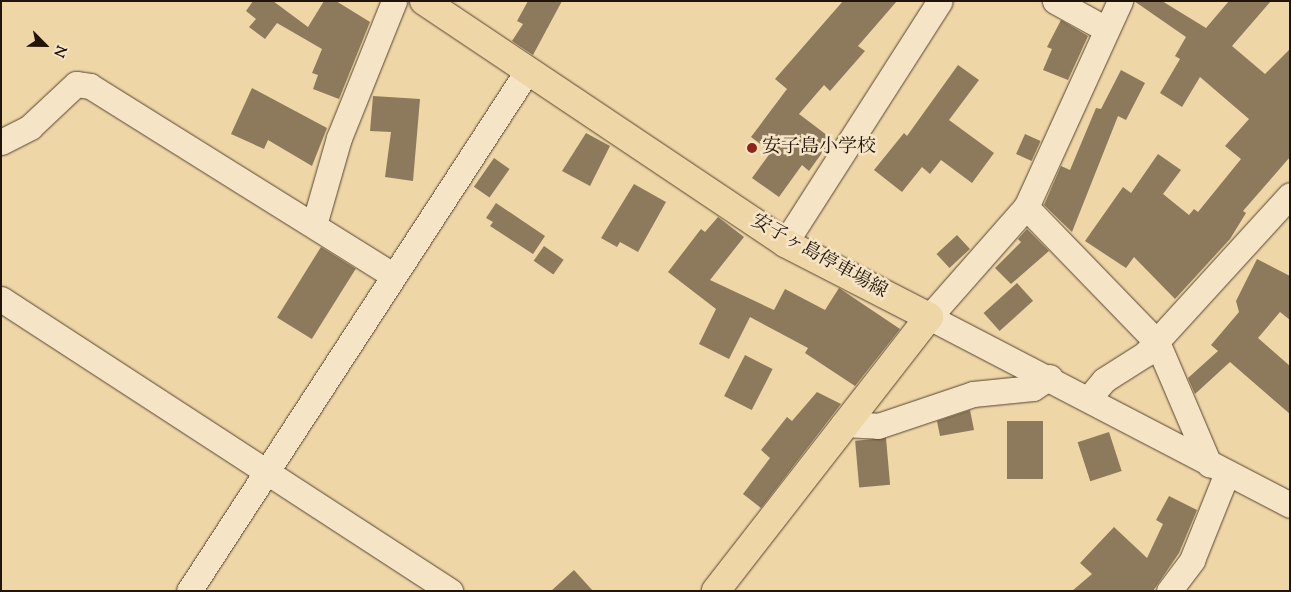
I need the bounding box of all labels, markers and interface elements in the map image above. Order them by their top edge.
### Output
north arrow [20,20,70,70]
text: N [47,42,70,60]
place label: 安子島小学校 [762,137,876,159]
marker: 安子島小学校 [746,142,758,154]
street label: 安子ヶ島停車場線 [747,210,891,304]

